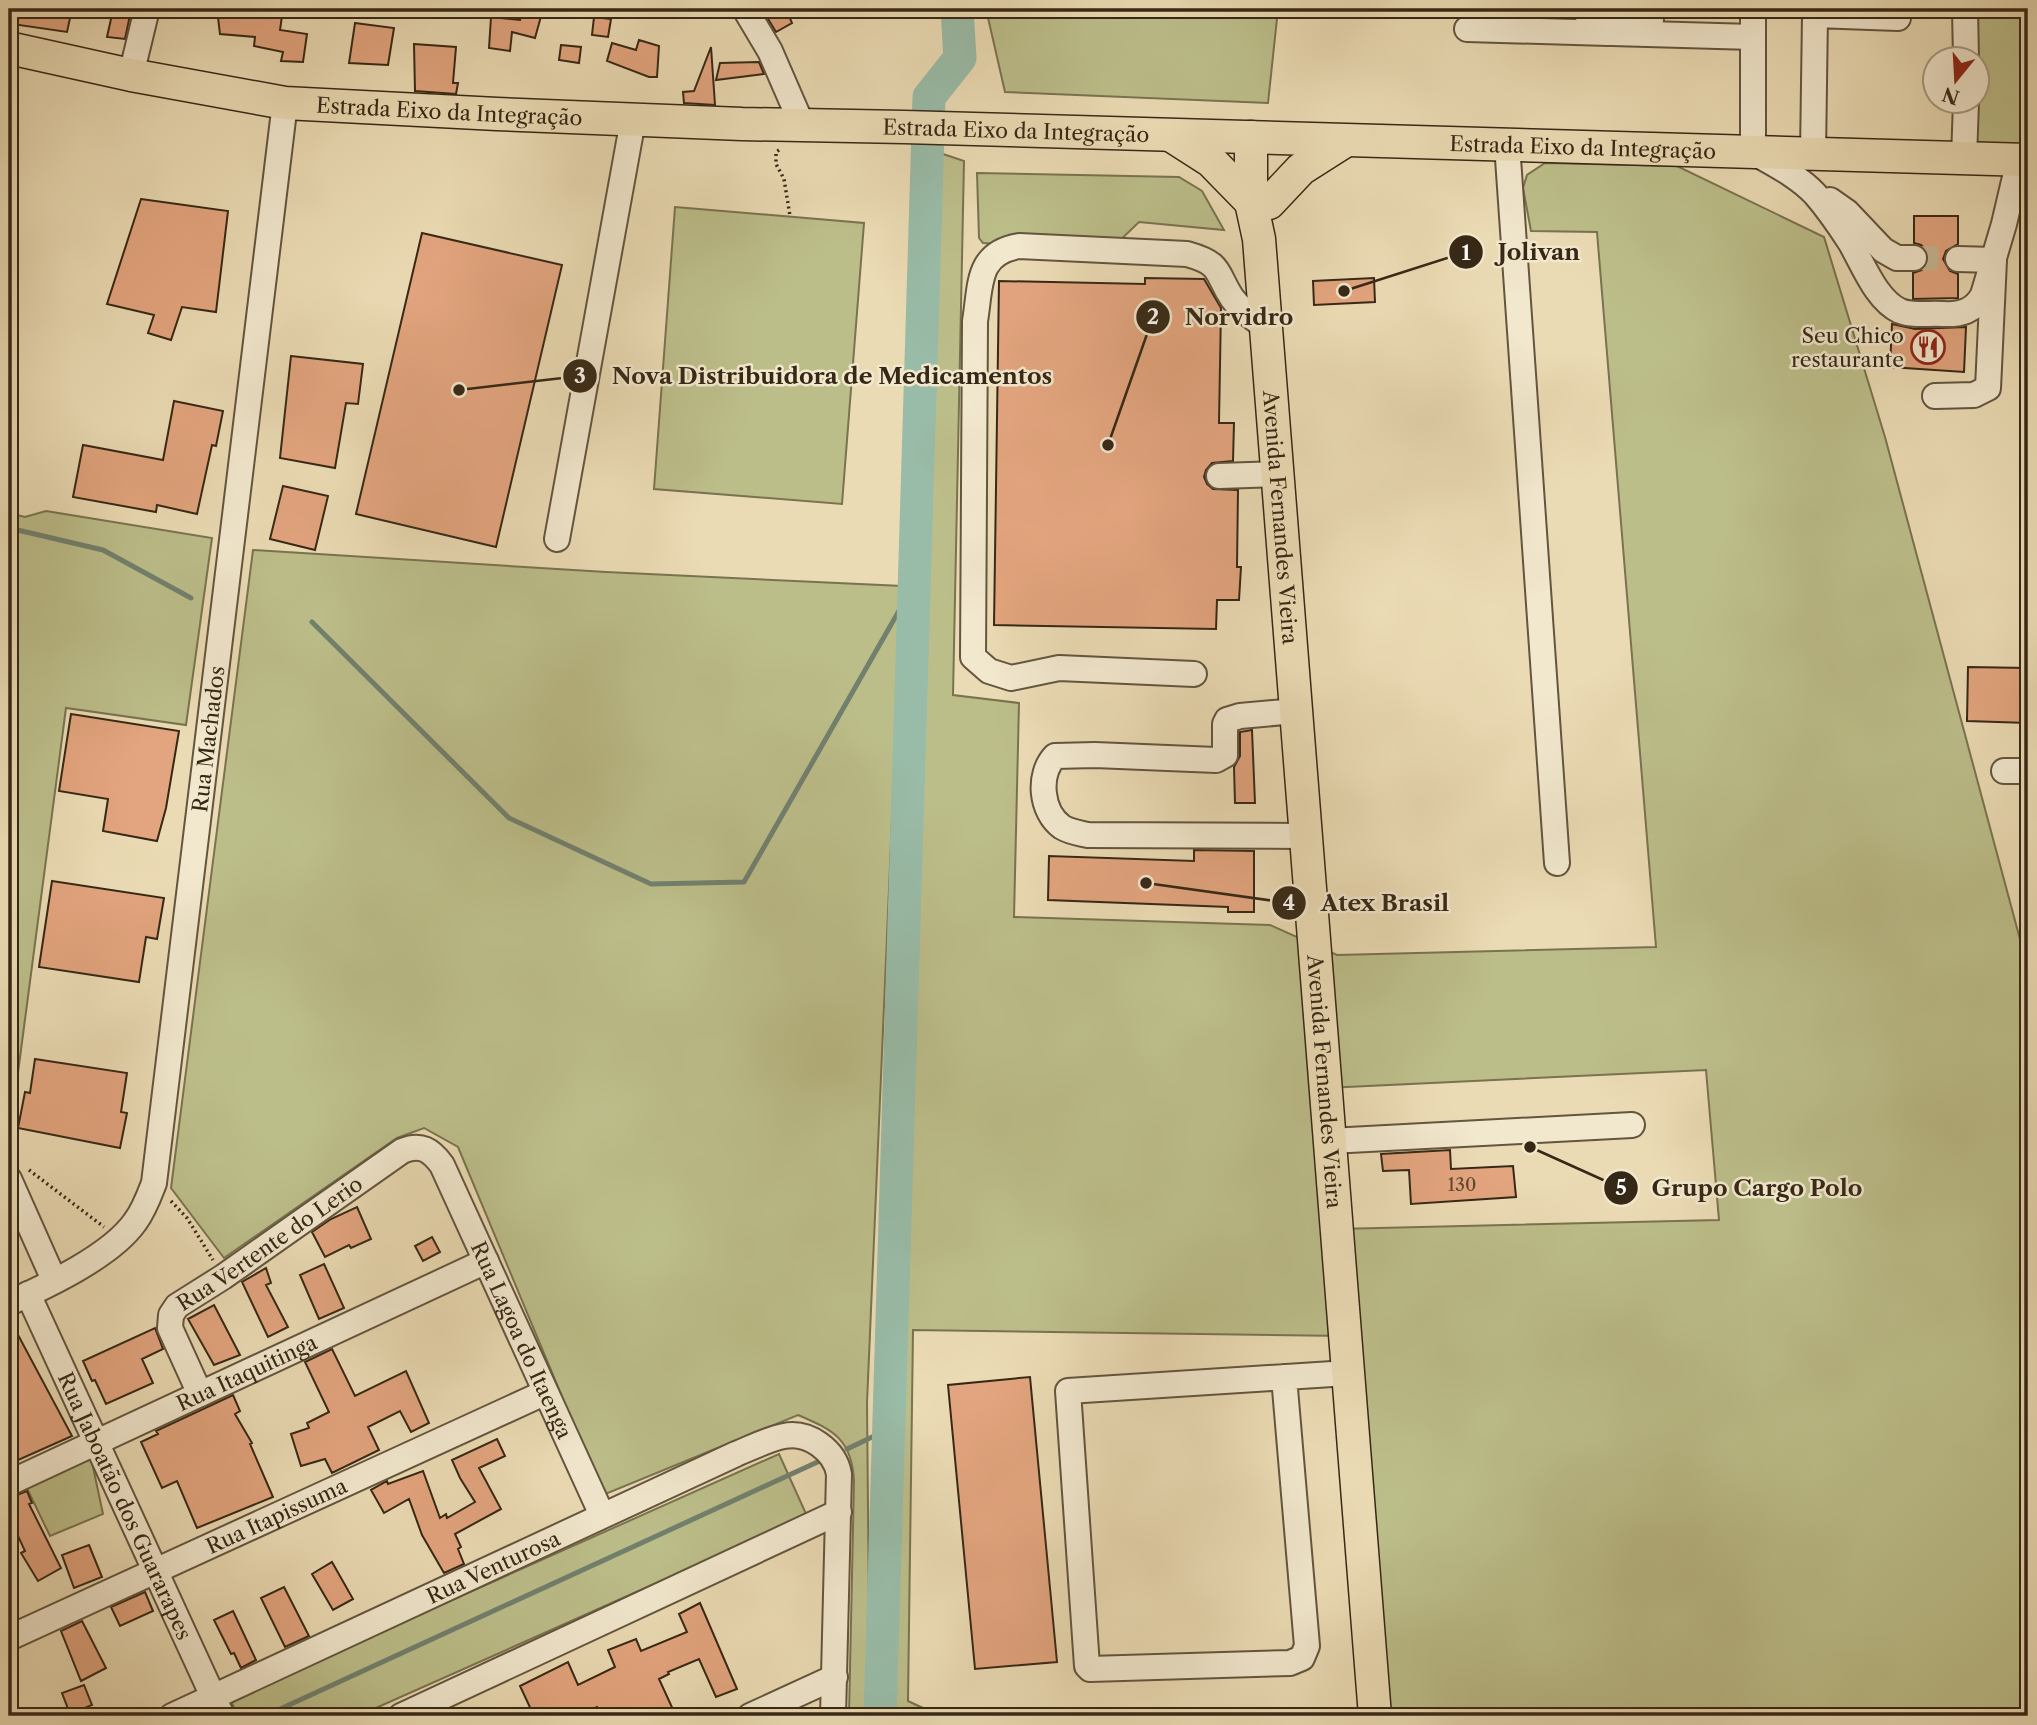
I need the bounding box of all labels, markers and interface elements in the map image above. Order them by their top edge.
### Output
north arrow [1922,46,1992,116]
text: N [1939,82,1962,109]
street label: Estrada Eixo da Integração [315,92,583,130]
street label: Estrada Eixo da Integração [882,114,1150,147]
street label: Estrada Eixo da Integração [1449,131,1716,163]
callout: Jolivan [1449,230,1594,274]
text: Jolivan [1494,238,1580,266]
text: 1 [1461,240,1471,265]
callout: Norvidro [1136,295,1307,339]
text: Norvidro [1185,303,1293,331]
text: 2 [1147,304,1159,329]
place label: Seu Chico restaurante [1791,323,1904,372]
restaurant icon: Seu Chico restaurante [1909,328,1947,366]
callout: Nova Distribuidora de Medicamentos [562,354,1066,398]
text: Nova Distribuidora de Medicamentos [612,362,1052,390]
text: 3 [574,363,586,388]
street label: Avenida Fernandes Vieira [1258,388,1303,646]
street label: Rua Machados [187,665,229,813]
callout: Atex Brasil [1271,881,1463,925]
text: Atex Brasil [1320,889,1449,917]
text: 4 [1283,890,1295,915]
street label: Avenida Fernandes Vieira [1303,953,1348,1210]
callout: Grupo Cargo Polo [1603,1166,1877,1210]
street label: Rua Vertente do Lerio [172,1171,367,1316]
house number: 130 [1448,1174,1476,1196]
text: Grupo Cargo Polo [1652,1174,1862,1202]
text: 5 [1615,1175,1627,1200]
street label: Rua Lagoa do Itaenga [466,1237,578,1443]
street label: Rua Itaquitinga [172,1329,322,1416]
street label: Rua Jaboatão dos Guararapes [53,1368,198,1643]
street label: Rua Itapissuma [202,1472,351,1559]
street label: Rua Venturosa [422,1525,565,1609]

